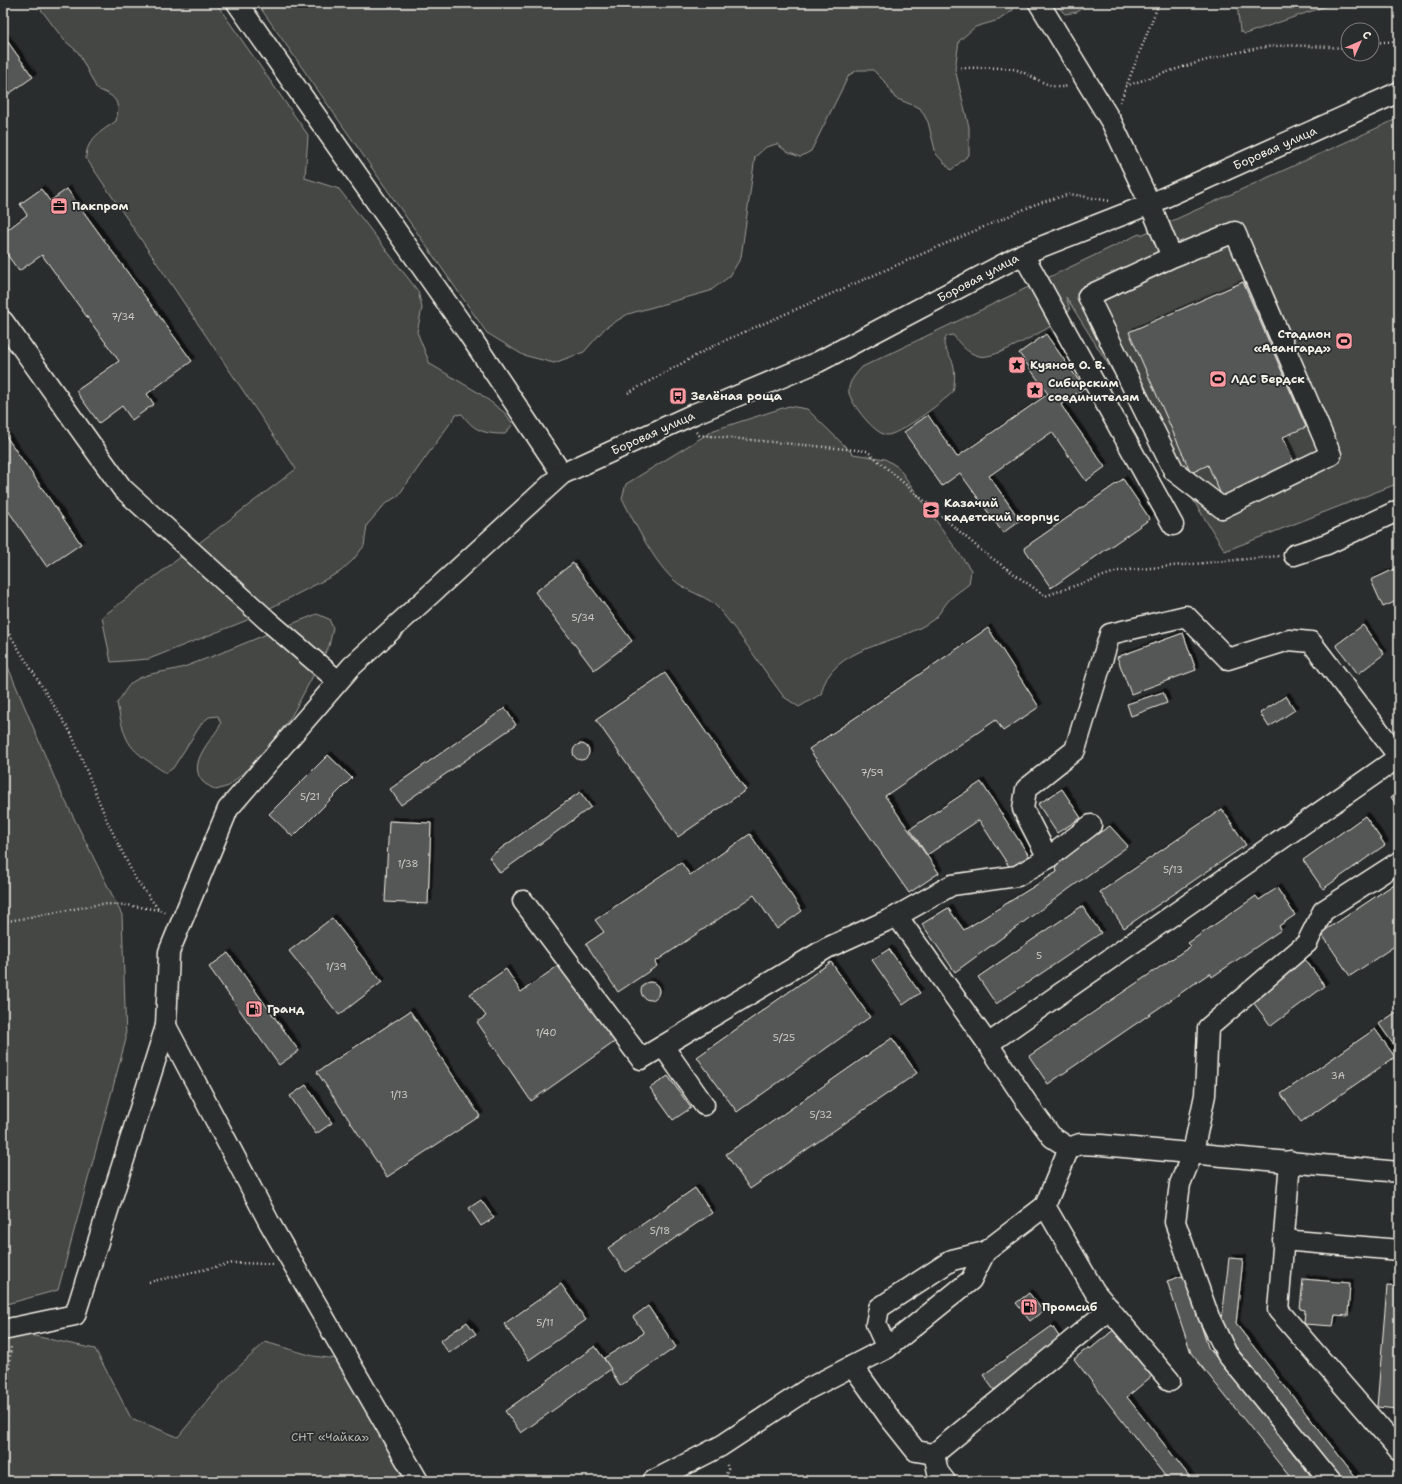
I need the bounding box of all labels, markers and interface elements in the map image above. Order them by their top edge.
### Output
north arrow [1340,22,1380,62]
text: С [1359,28,1375,43]
street label: Боровая улица [1231,122,1320,174]
office icon: Пакпром [49,196,69,216]
place label: Пакпром [72,198,129,214]
street label: Боровая улица [935,250,1022,306]
house number: 7/34 [111,310,135,323]
place label: Стадион «Авангард» [1254,326,1331,356]
sports icon: Стадион «Авангард» [1334,331,1354,351]
place icon: Куянов О. В. [1007,355,1027,375]
place label: Куянов О. В. [1030,357,1106,373]
sports icon: ЛДС Бердск [1208,369,1228,389]
place label: ЛДС Бердск [1231,371,1305,387]
place label: Сибирским соединителям [1048,375,1139,405]
place icon: Сибирским соединителям [1025,380,1045,400]
bus stop icon: Зелёная роща [668,386,688,406]
place label: Зелёная роща [691,388,783,404]
street label: Боровая улица [609,407,698,459]
place label: Казачий кадетский корпус [944,495,1060,525]
school or university icon: Казачий кадетский корпус [921,500,941,520]
house number: 5/34 [571,611,595,624]
house number: 7/59 [861,766,883,779]
house number: 5/21 [300,790,320,803]
house number: 1/38 [397,857,419,870]
house number: 5/13 [1163,863,1183,876]
house number: 5 [1036,949,1042,962]
house number: 1/39 [326,960,346,973]
fuel station icon: Гранд [244,999,264,1019]
place label: Гранд [267,1001,305,1017]
house number: 1/40 [536,1026,556,1039]
house number: 5/25 [773,1031,795,1044]
house number: 3А [1331,1069,1345,1082]
house number: 1/13 [390,1088,408,1101]
house number: 5/32 [810,1108,832,1121]
house number: 5/18 [650,1224,670,1237]
fuel station icon: Промсиб [1019,1297,1039,1317]
place label: Промсиб [1042,1299,1098,1315]
house number: 5/11 [536,1316,554,1329]
park label: СНТ «Чайка» [291,1429,369,1445]

